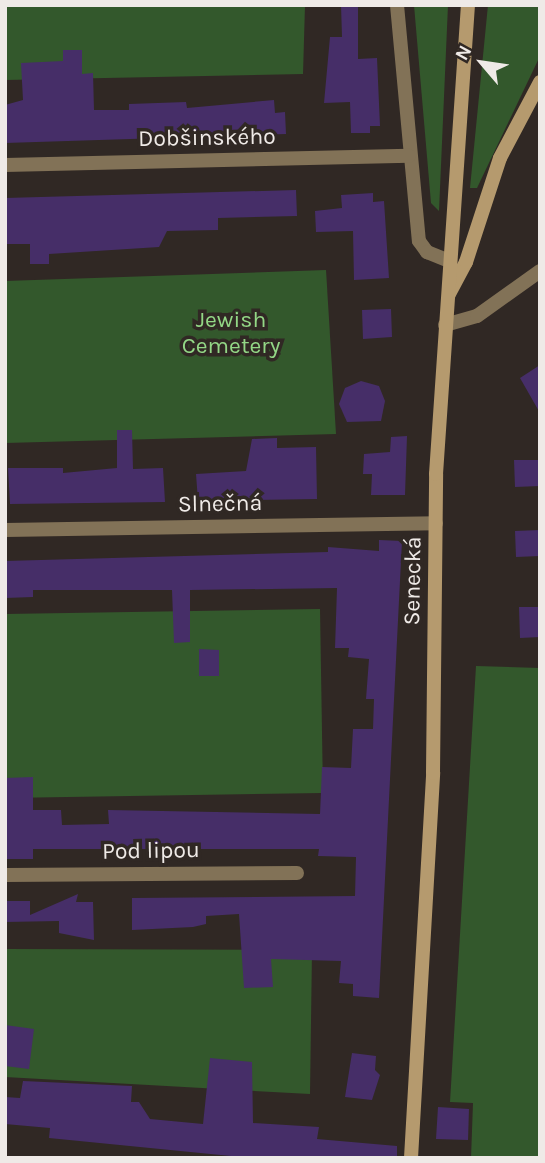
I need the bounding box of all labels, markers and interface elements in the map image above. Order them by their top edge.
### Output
north arrow [447,28,517,98]
text: N [451,42,477,64]
street label: Dobšinského [138,123,276,153]
park label: Jewish Cemetery [182,306,280,360]
street label: Slnečná [178,489,262,519]
street label: Senecká [398,536,428,626]
street label: Pod lipou [102,836,200,866]

